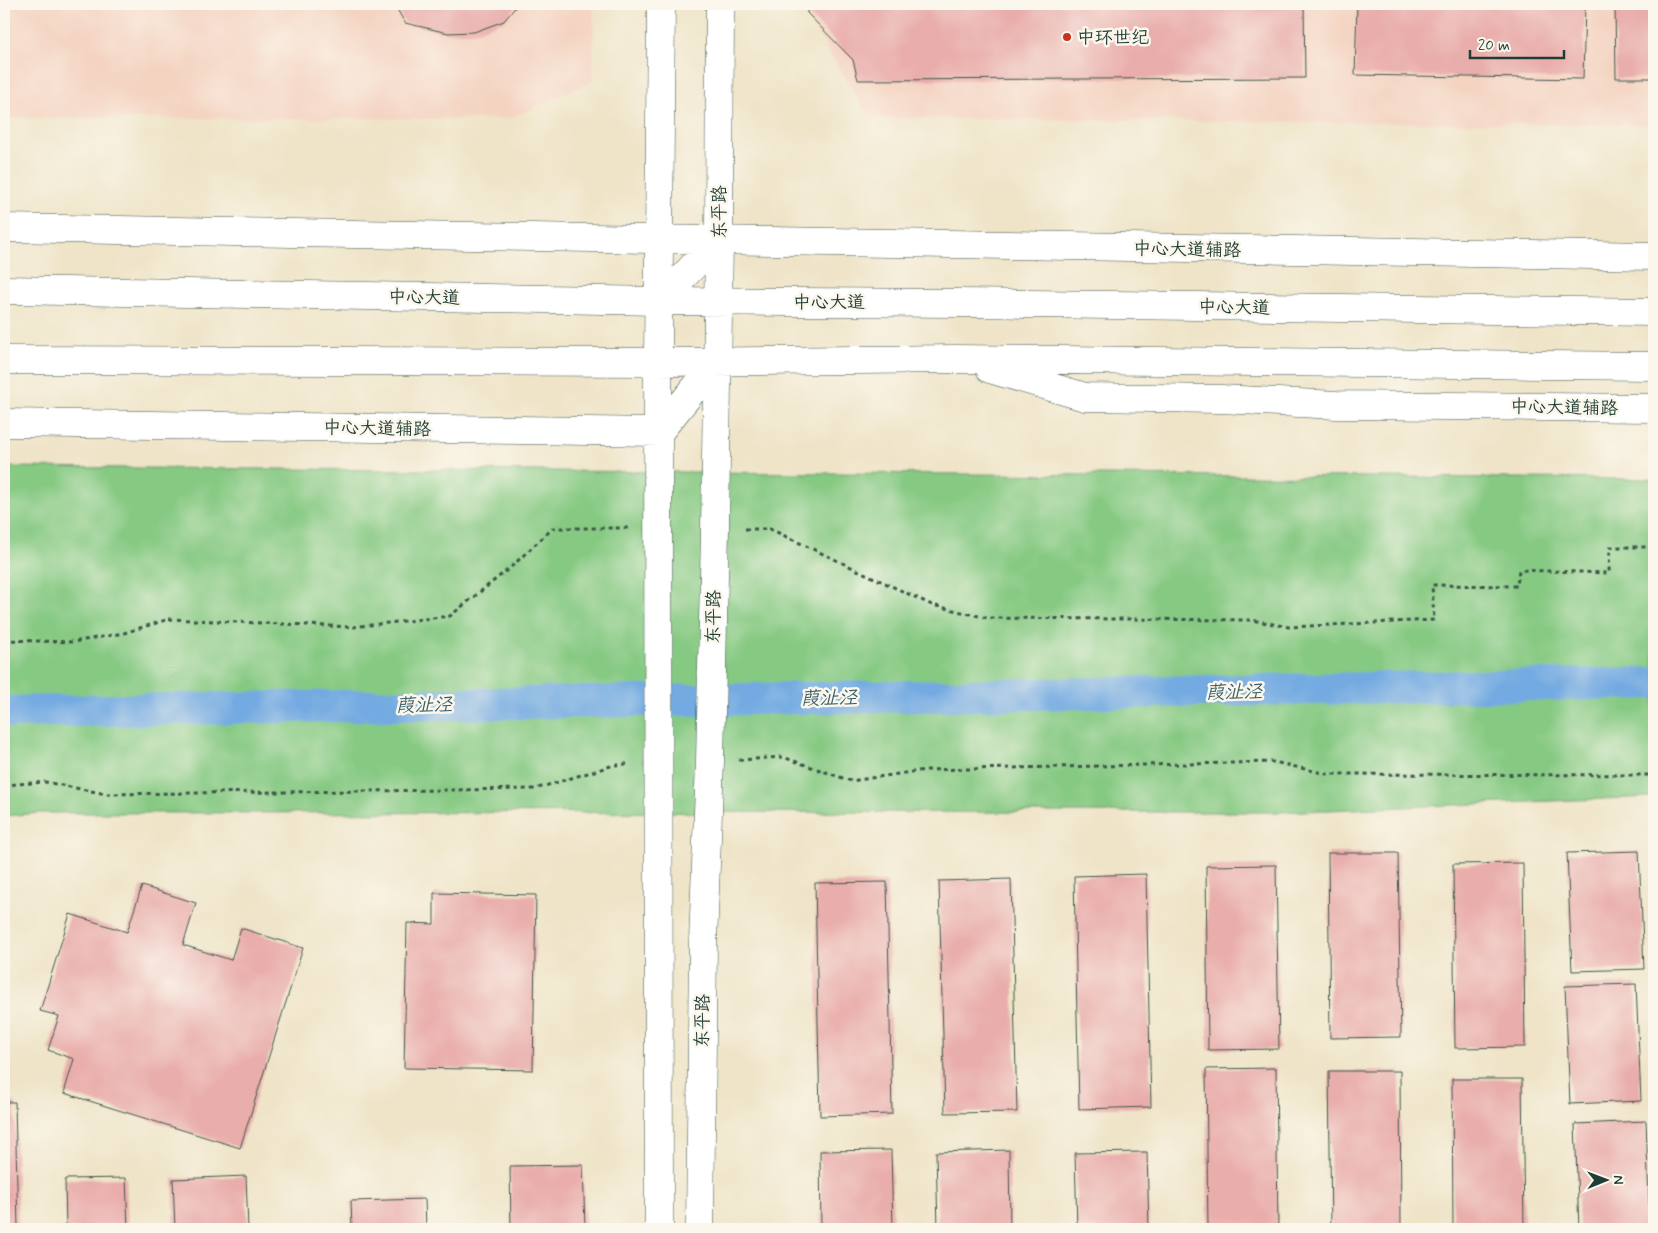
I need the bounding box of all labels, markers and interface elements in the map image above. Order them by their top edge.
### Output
place label: 中环世纪 [1077,26,1149,50]
scale bar [1470,28,1564,60]
marker: 中环世纪 [1061,31,1073,43]
text: 20 m [1478,36,1510,56]
street label: 东平路 [708,185,732,239]
street label: 中心大道辅路 [1133,237,1241,263]
street label: 中心大道 [388,285,460,311]
street label: 中心大道 [793,291,865,315]
street label: 中心大道 [1198,295,1270,321]
street label: 中心大道辅路 [1510,395,1618,421]
street label: 中心大道辅路 [323,416,431,442]
street label: 东平路 [702,590,726,644]
water label: 葭沚泾 [1205,679,1264,705]
water label: 葭沚泾 [800,685,859,711]
water label: 葭沚泾 [395,692,454,718]
street label: 东平路 [691,994,715,1048]
north arrow [1580,1156,1630,1206]
text: N [1609,1175,1627,1185]

